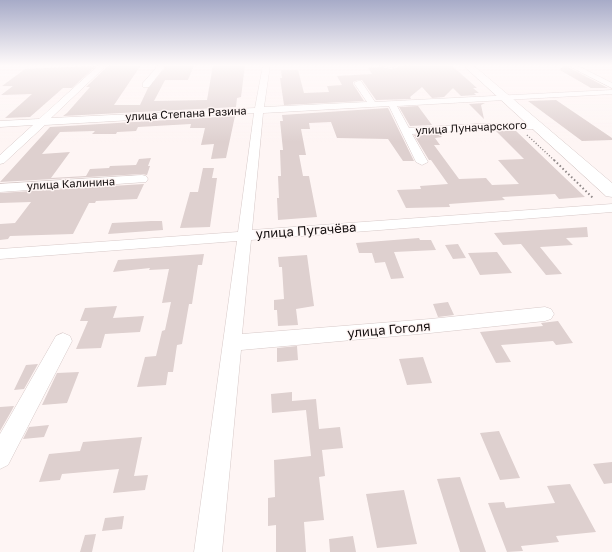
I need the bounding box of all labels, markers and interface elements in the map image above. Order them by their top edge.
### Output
street label: улица Степана Разина [125,104,247,124]
street label: улица Луначарского [415,118,527,138]
street label: улица Калинина [27,175,115,193]
street label: улица Пугачёва [255,220,357,242]
street label: улица Гоголя [347,319,431,341]

